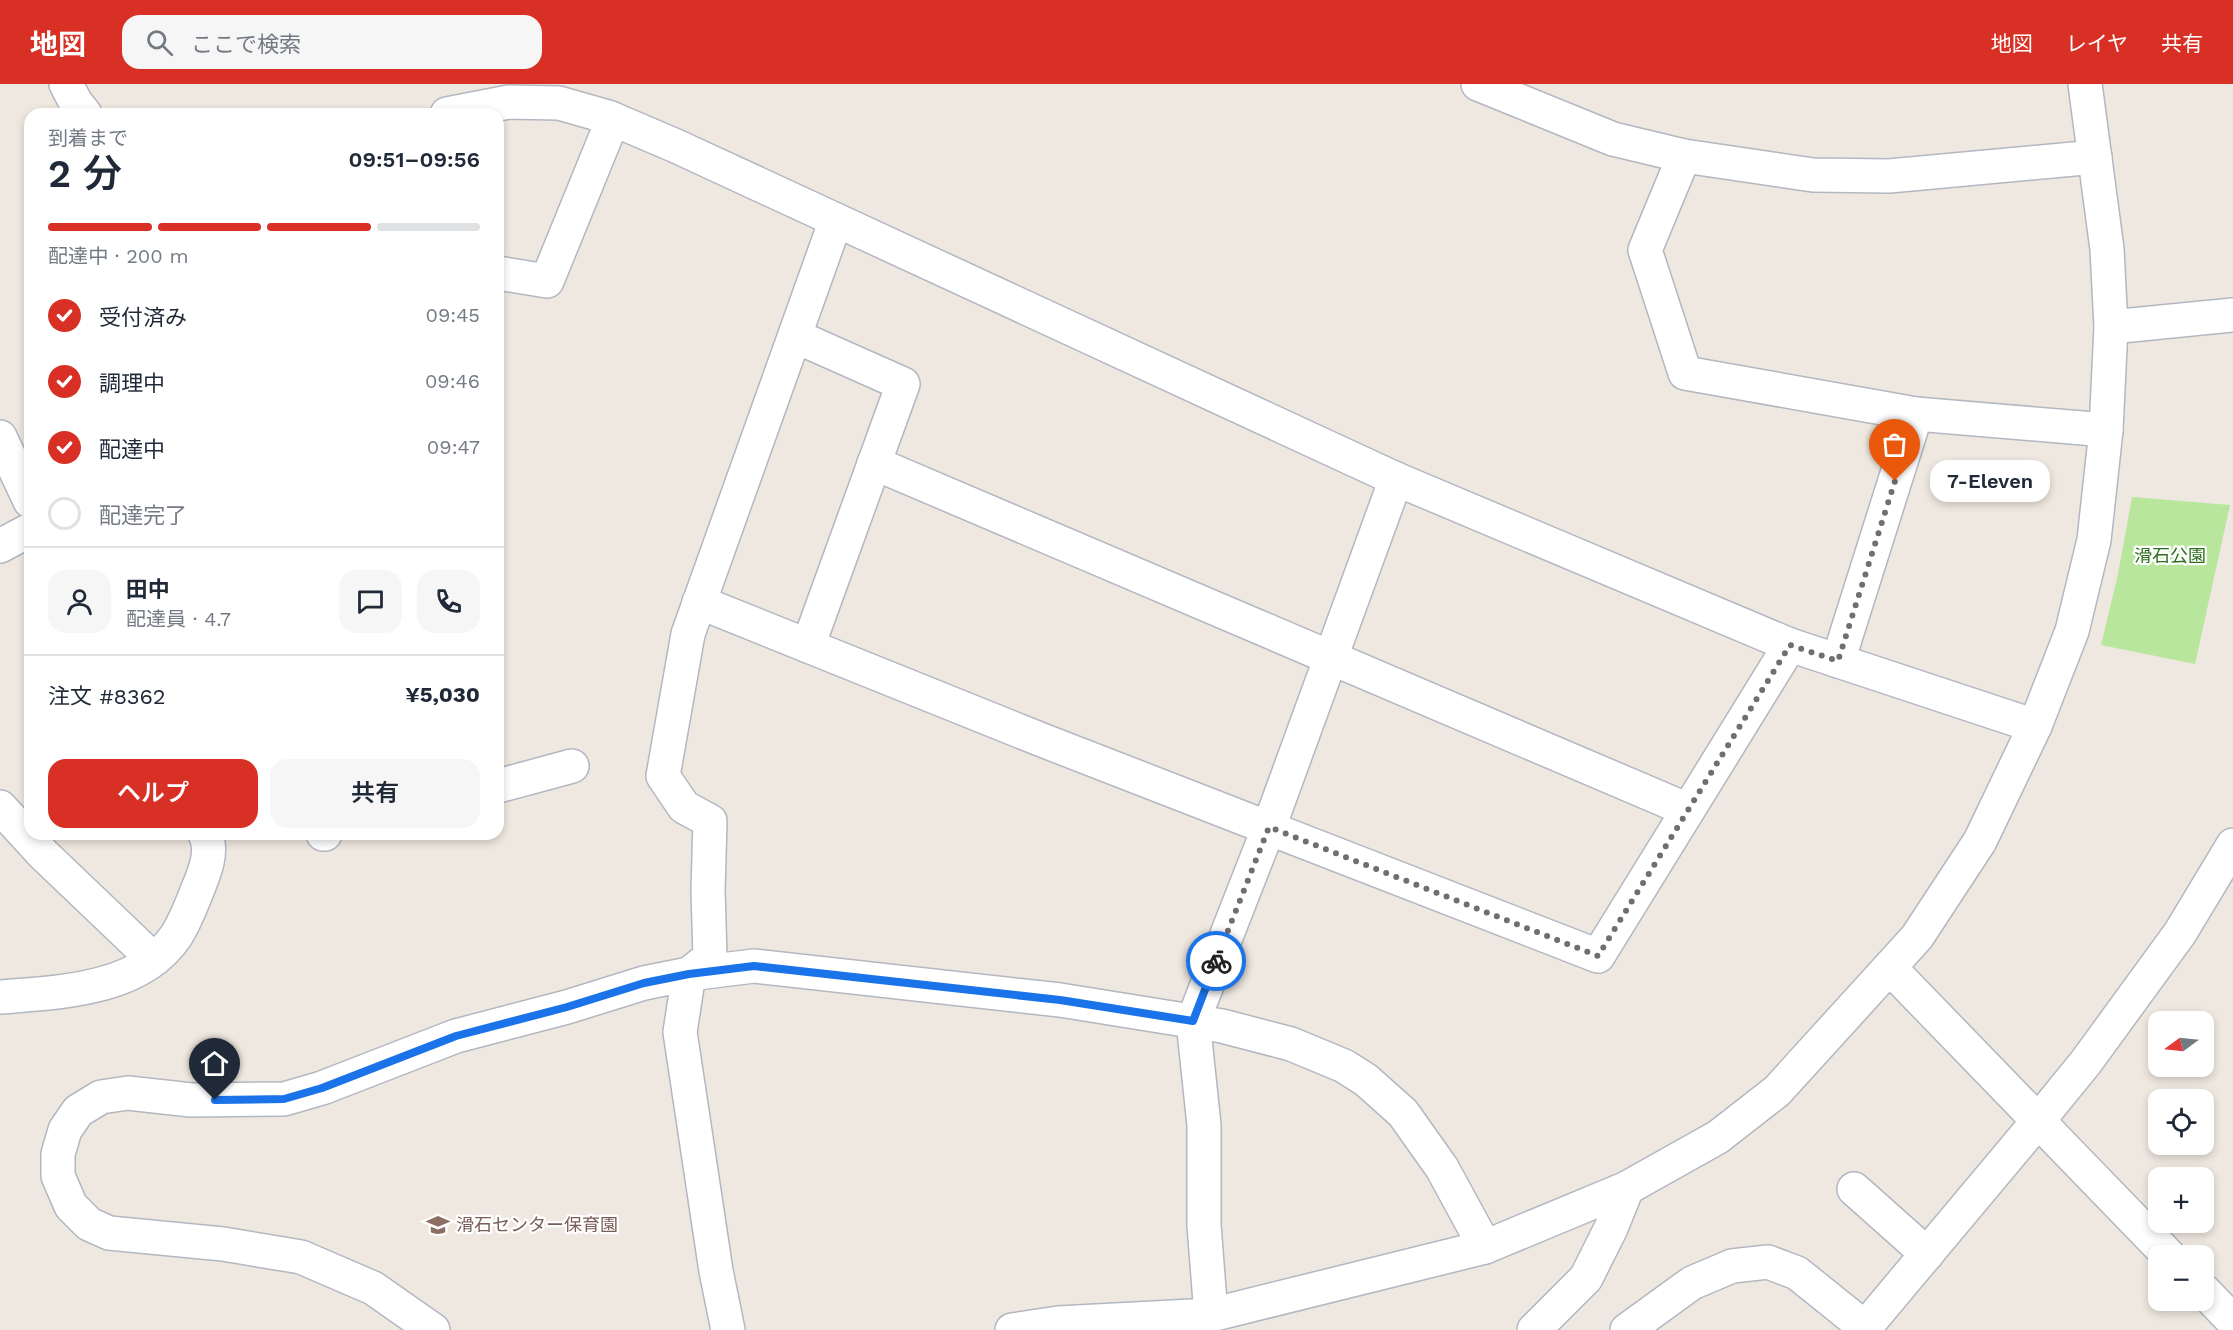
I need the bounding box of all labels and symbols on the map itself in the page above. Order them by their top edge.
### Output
pin [1869,419,1920,481]
callout: 7-Eleven [1931,460,2051,502]
park label: 滑石公園 [2134,545,2206,566]
courier [1186,931,1246,991]
north arrow [2148,1011,2214,1077]
pin [189,1038,240,1100]
school or university icon: 滑石センター保育園 [425,1212,451,1238]
place label: 滑石センター保育園 [456,1214,618,1235]

